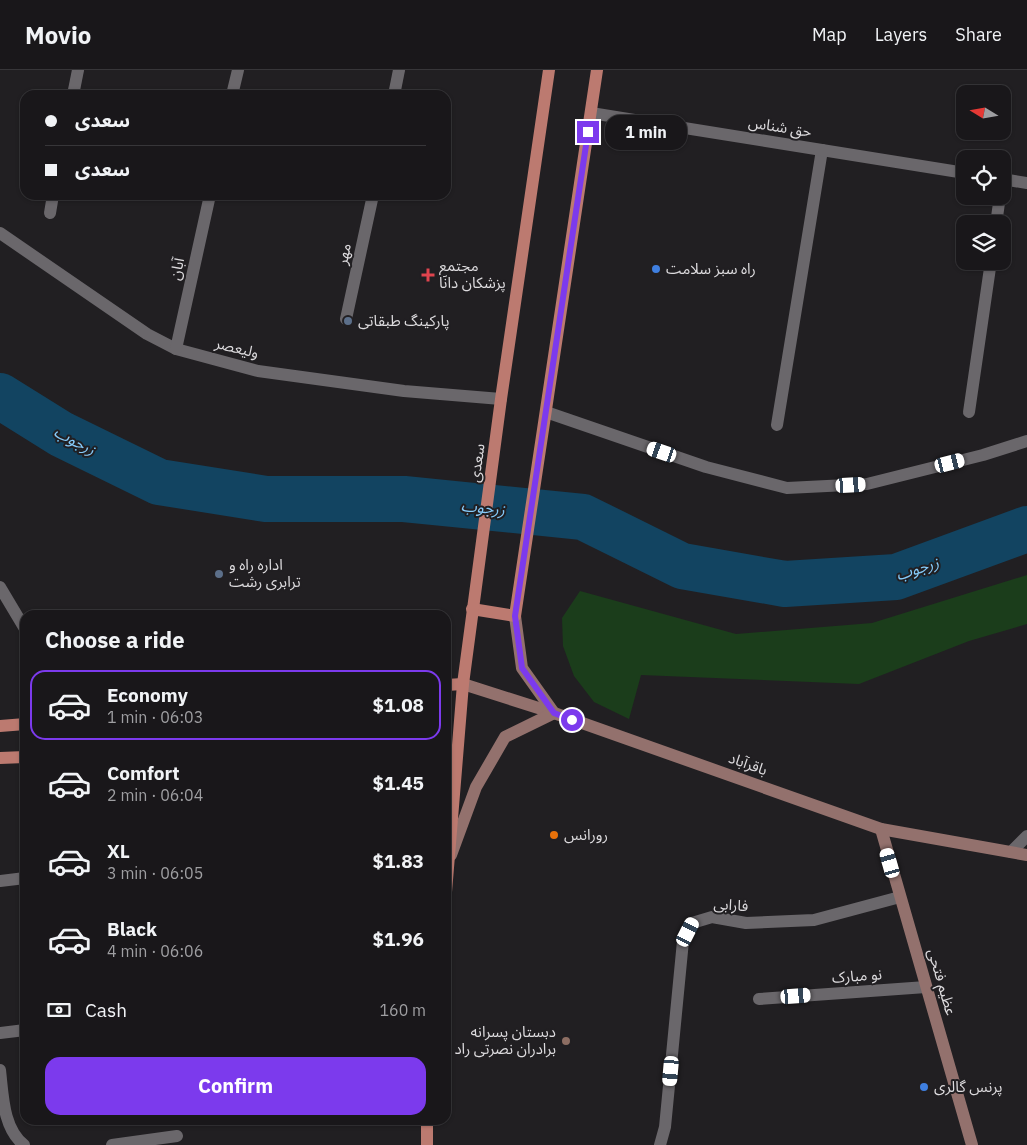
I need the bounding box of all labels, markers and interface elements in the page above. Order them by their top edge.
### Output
text: Movio [25,19,91,51]
text: Map [812,23,847,46]
text: Layers [875,23,927,46]
text: Share [955,23,1002,46]
north arrow [956,85,1011,140]
map controls [956,85,1011,270]
text: سعدی [75,108,130,132]
street label: حق شناس [747,112,813,142]
callout: 1 min [606,114,688,150]
route end [577,121,599,143]
text: 1 min [625,122,667,142]
button: locate [956,150,1011,205]
text: سعدی [75,157,130,181]
button: layers [956,215,1011,270]
street label: مهر [332,241,355,267]
street label: آبان [165,255,188,282]
place label: مجتمع پزشکان دانا [439,256,506,293]
place label: راه سبز سلامت [666,259,756,278]
marker: راه سبز سلامت [650,263,662,275]
marker: مجتمع پزشکان دانا [421,268,435,282]
place label: پارکینگ طبقاتی [358,311,449,331]
marker: پارکینگ طبقاتی [342,315,354,327]
street label: ولیعصر [212,333,261,362]
water label: زرجوب [51,421,100,460]
car [645,440,678,464]
street label: سعدی [464,442,489,484]
car [933,452,966,474]
car [835,477,866,493]
water label: زرجوب [460,495,507,520]
water label: زرجوب [893,551,942,585]
place label: اداره راه و ترابری رشت [229,555,301,591]
marker: اداره راه و ترابری رشت [213,568,225,580]
text: Choose a ride [45,625,185,654]
icon: car [47,683,92,728]
text: Economy [107,683,188,707]
text: $1.08 [372,693,424,717]
text: 1 min · 06:03 [107,707,203,727]
route start [561,709,583,731]
street label: باقرآباد [726,748,770,779]
icon: car [47,761,92,806]
text: Comfort [107,761,180,785]
text: $1.45 [372,771,424,795]
text: 2 min · 06:04 [107,785,203,805]
place label: رورانس [564,825,608,844]
marker: رورانس [548,829,560,841]
icon: car [47,839,92,884]
text: XL [107,839,130,863]
car [878,847,901,879]
text: $1.83 [372,849,424,873]
text: 3 min · 06:05 [107,863,203,883]
street label: فارابی [713,894,749,915]
car [674,915,701,949]
icon: car [47,917,92,962]
text: Black [107,917,157,941]
text: $1.96 [372,927,424,951]
text: 4 min · 06:06 [107,941,203,961]
street label: عظیم فتحی [922,946,961,1018]
street label: نو مبارک [831,964,883,987]
car [780,987,811,1005]
icon: cash [45,996,73,1024]
text: Cash [85,998,127,1022]
text: 160 m [379,1000,426,1020]
place label: دبستان پسرانه برادران نصرتی راد [454,1022,556,1058]
marker: دبستان پسرانه برادران نصرتی راد [560,1035,572,1047]
car [662,1055,679,1087]
button: Confirm [45,1057,426,1115]
place label: پرنس گالری [934,1077,1002,1097]
marker: پرنس گالری [918,1081,930,1093]

